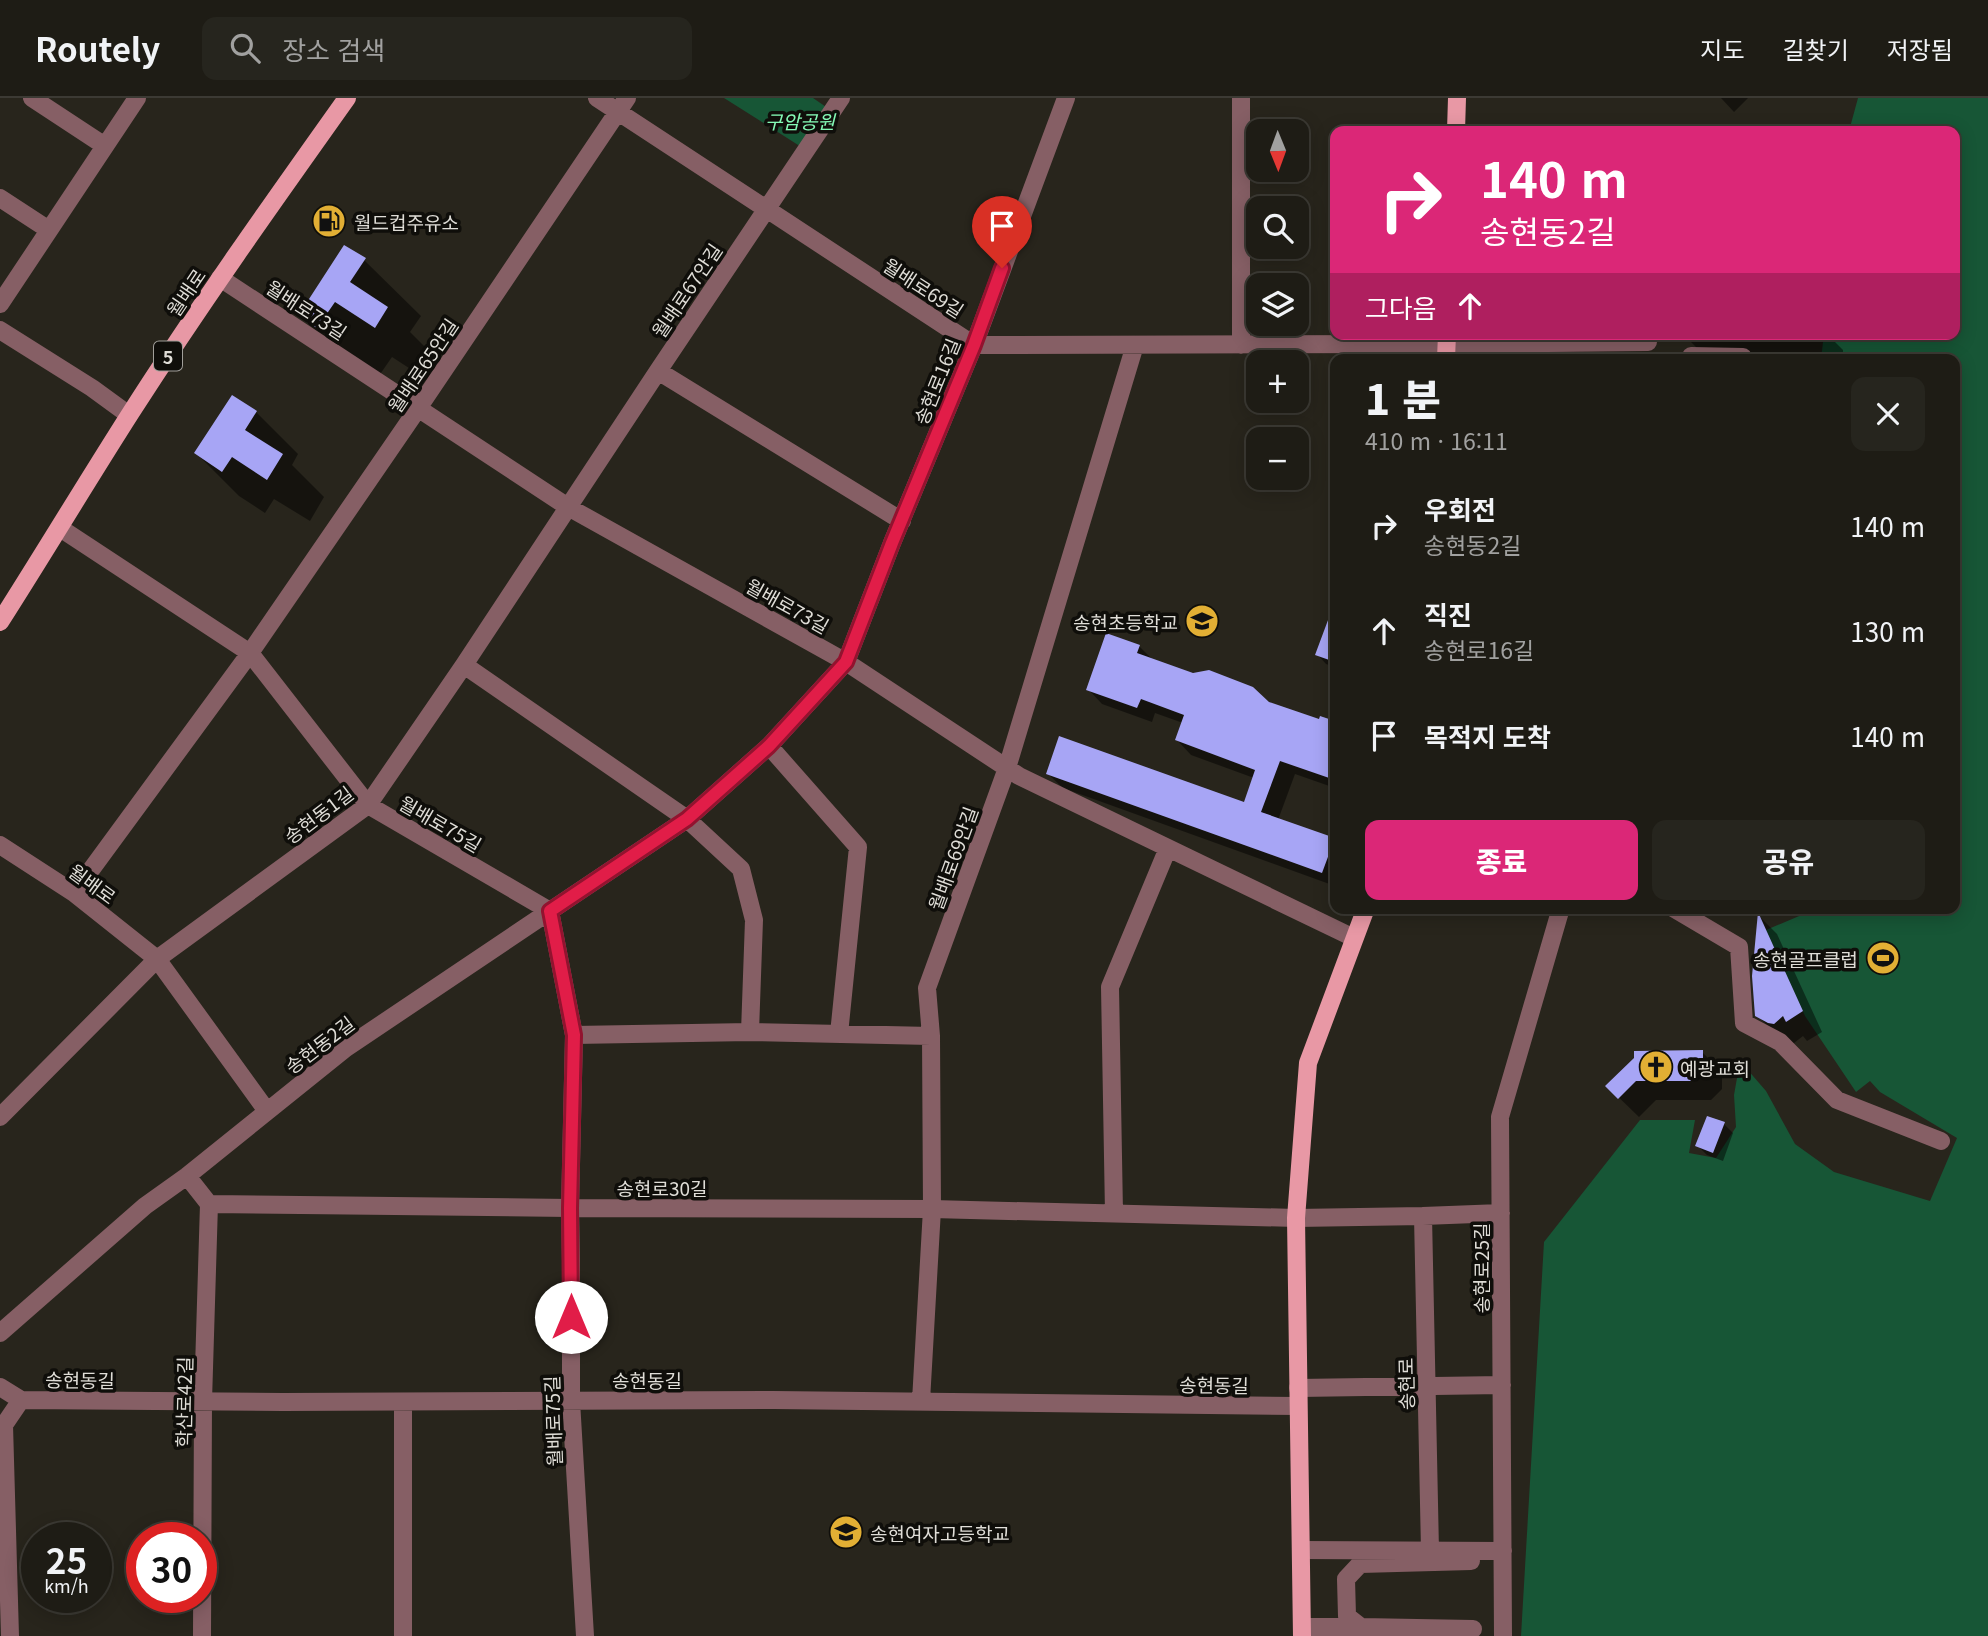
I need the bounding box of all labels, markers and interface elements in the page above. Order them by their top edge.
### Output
search box [202,17,692,80]
text: Routely [35,24,160,72]
icon: search [226,29,264,67]
text: 장소 검색 [282,30,385,67]
text: 지도 [1700,31,1745,66]
text: 길찾기 [1783,31,1849,66]
text: 저장됨 [1887,31,1953,66]
park label: 구암공원 [765,107,836,134]
north arrow [1246,119,1309,182]
map controls [1246,119,1309,490]
text: 140 m [1480,141,1628,212]
icon: right [1365,154,1456,245]
pin [972,196,1032,268]
button: search [1246,196,1309,259]
fuel station icon: 월드컵주유소 [310,202,348,240]
icon: arrive [983,207,1021,245]
text: 송현동2길 [1480,207,1616,253]
place label: 월드컵주유소 [354,208,459,235]
street label: 월배로67안길 [644,237,728,343]
street label: 월배로69길 [878,251,970,323]
street label: 월배로 [159,263,211,321]
street label: 월배로73길 [261,273,353,345]
button: layers [1246,273,1309,336]
icon: ahead [1451,287,1489,325]
text: 그다음 [1365,288,1437,325]
street label: 월배로65안길 [380,312,464,418]
street label: 송현로16길 [906,334,966,428]
road number: 5 [154,342,182,370]
button: + [1246,350,1309,413]
text: 1 분 [1365,366,1441,427]
button: close [1851,377,1925,451]
text: 410 m · 16:11 [1365,423,1508,457]
button: − [1246,427,1309,490]
text: 우회전 [1424,490,1496,527]
icon: right [1365,507,1403,545]
text: 140 m [1850,507,1925,544]
text: 송현동2길 [1424,527,1521,561]
street label: 월배로73길 [742,571,834,639]
text: 직진 [1424,595,1472,632]
school or university icon: 송현초등학교 [1183,602,1221,640]
place label: 송현초등학교 [1073,608,1178,635]
icon: ahead [1365,612,1403,650]
text: 130 m [1850,612,1925,649]
text: 송현로16길 [1424,632,1534,666]
icon: arrive [1365,717,1403,755]
text: 목적지 도착 [1424,717,1551,754]
text: 140 m [1850,717,1925,754]
street label: 송현동1길 [278,779,358,849]
street label: 월배로75길 [395,789,487,857]
street label: 월배로69안길 [921,802,983,914]
button: 종료 [1365,820,1638,900]
button: 공유 [1652,820,1925,900]
street label: 월배로 [64,857,122,909]
sports icon: 송현골프클럽 [1864,939,1902,977]
place label: 송현골프클럽 [1753,945,1858,972]
street label: 송현동2길 [279,1009,359,1079]
church icon: 예광교회 [1637,1048,1675,1086]
place label: 예광교회 [1680,1054,1750,1081]
street label: 송현로30길 [616,1174,708,1201]
street label: 송현로25길 [1467,1222,1494,1314]
position arrow [534,1280,608,1354]
street label: 학산로42길 [169,1356,197,1448]
street label: 송현로 [1391,1358,1419,1410]
street label: 송현동길 [45,1365,115,1393]
street label: 송현동길 [612,1366,682,1393]
street label: 송현동길 [1179,1370,1249,1398]
street label: 월배로75길 [537,1375,567,1467]
school or university icon: 송현여자고등학교 [827,1513,865,1551]
place label: 송현여자고등학교 [870,1519,1010,1546]
speed limit sign: 30 [126,1522,217,1613]
text: 25 [46,1533,87,1584]
text: km/h [44,1572,89,1598]

